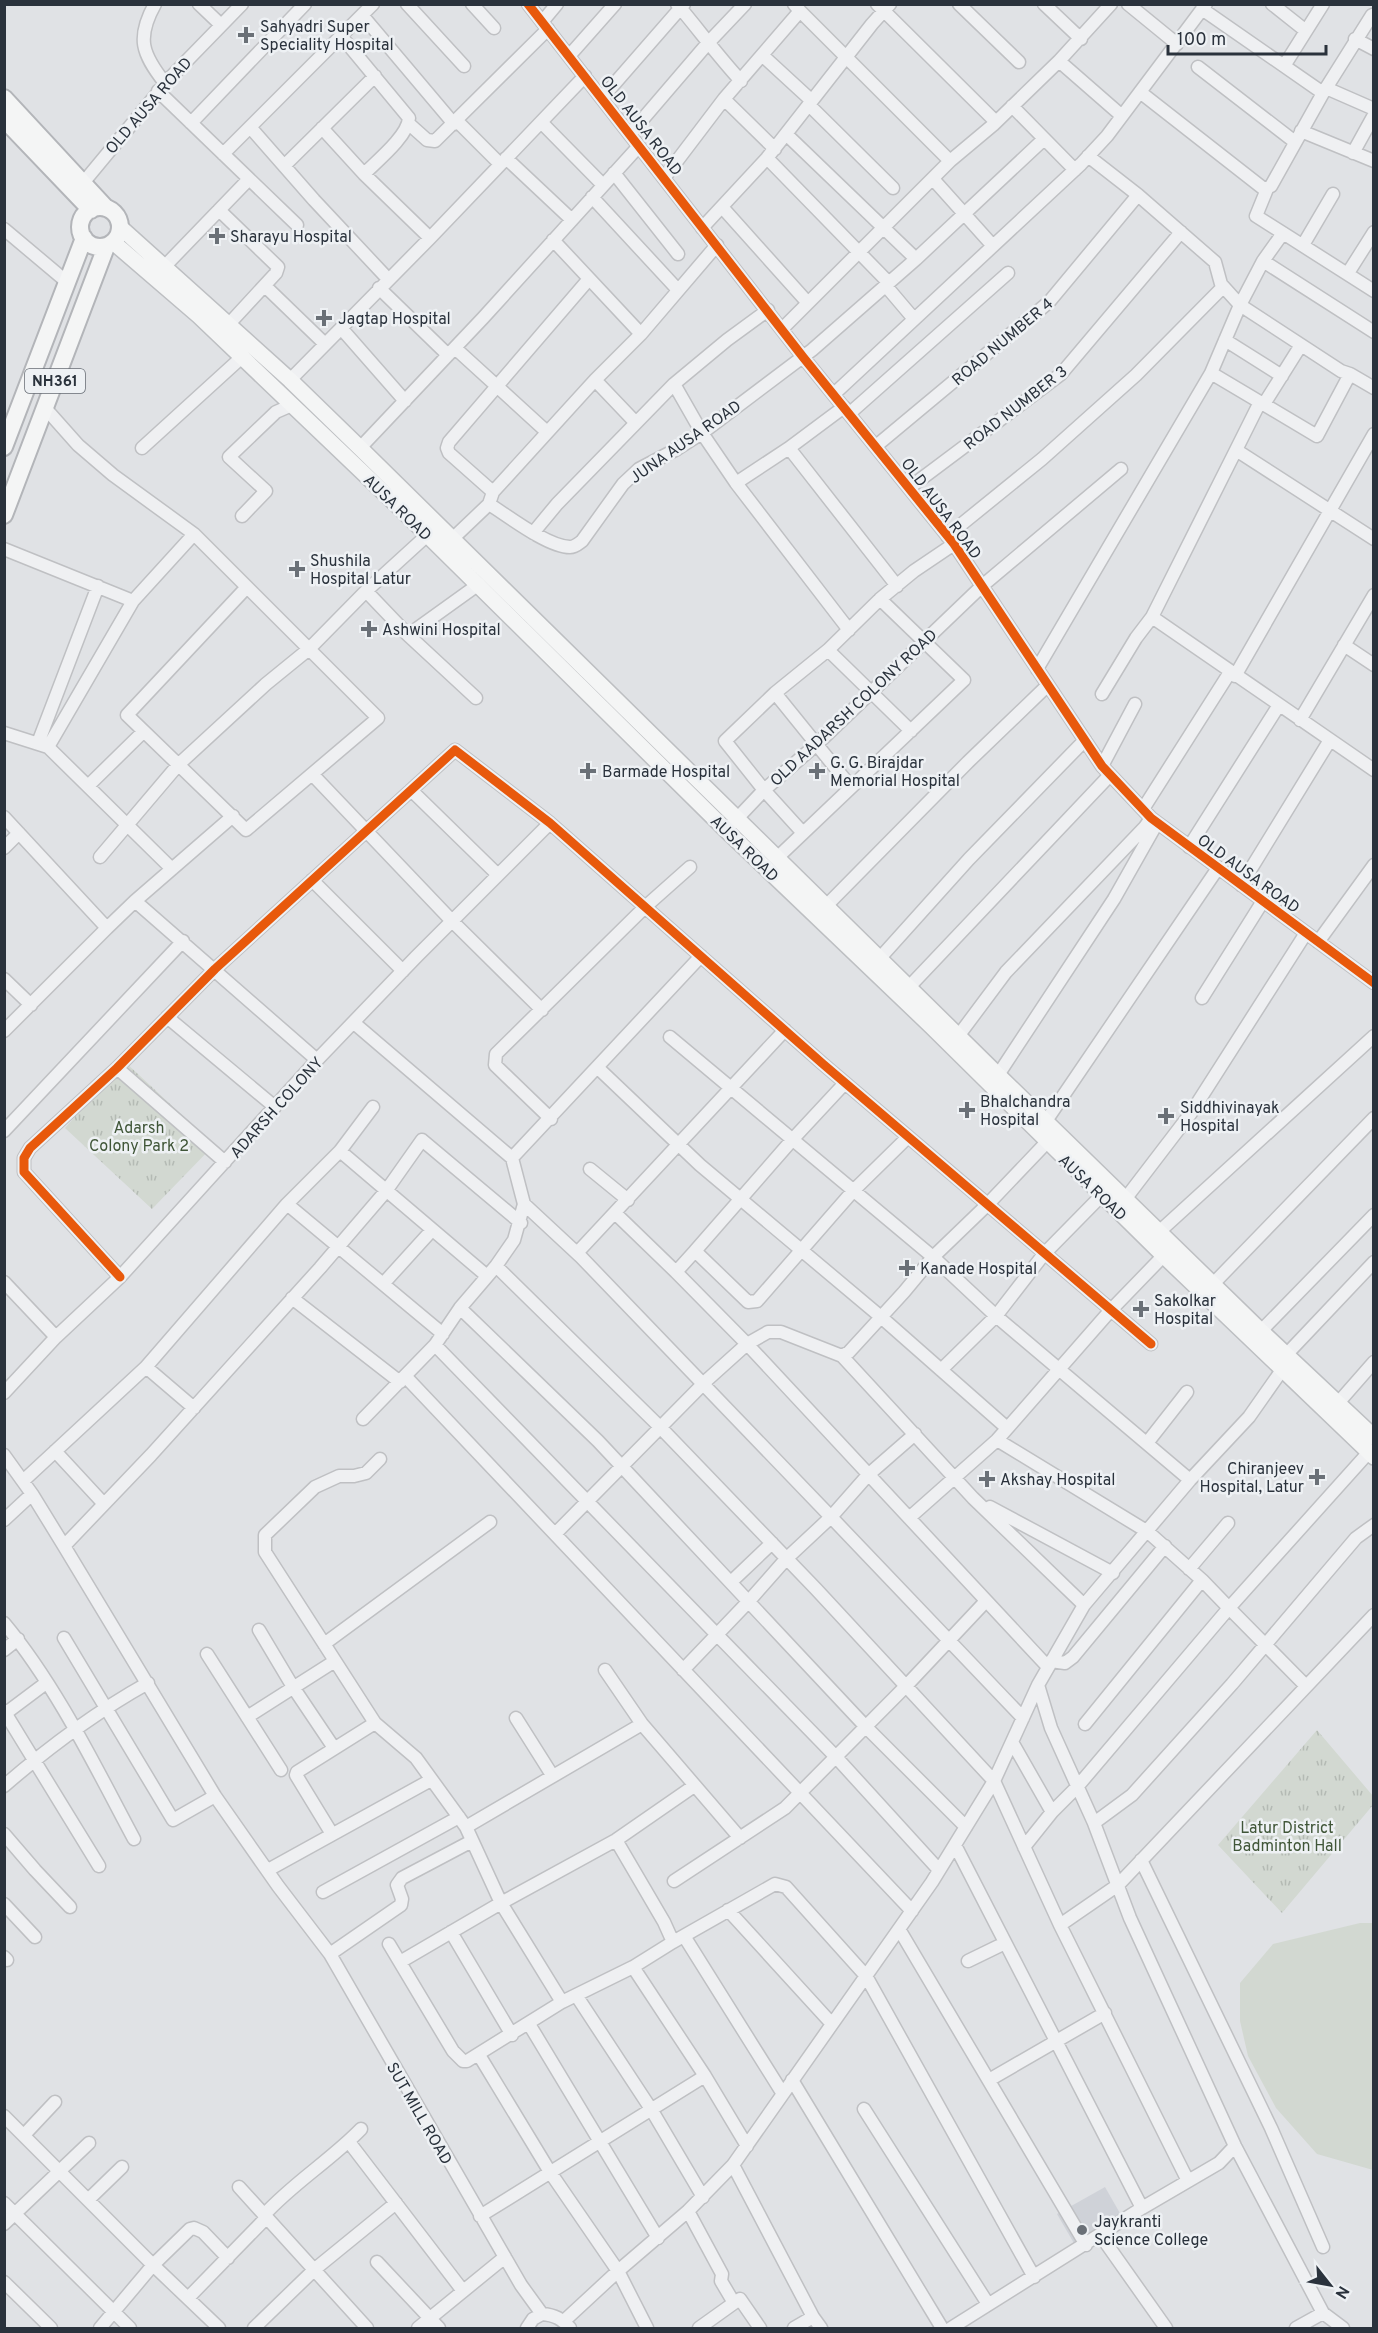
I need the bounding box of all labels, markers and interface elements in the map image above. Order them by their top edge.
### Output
place label: Sahyadri Super Speciality Hospital [260,18,394,56]
scale bar [1168,18,1326,56]
marker: Sahyadri Super Speciality Hospital [237,26,255,44]
text: 100 m [1177,29,1226,52]
street label: OLD AUSA ROAD [102,54,197,159]
street label: OLD AUSA ROAD [595,72,686,180]
marker: Sharayu Hospital [208,227,226,245]
place label: Sharayu Hospital [230,228,352,248]
street label: ROAD NUMBER 4 [949,294,1058,391]
marker: Jagtap Hospital [315,309,333,327]
place label: Jagtap Hospital [338,310,451,330]
street label: ROAD NUMBER 3 [960,362,1072,455]
road number: NH361 [25,369,85,393]
street label: JUNA AUSA ROAD [627,397,746,489]
street label: OLD AUSA ROAD [896,454,985,564]
street label: AUSA ROAD [358,471,435,546]
place label: Shushila Hospital Latur [310,552,411,590]
marker: Shushila Hospital Latur [288,560,306,578]
marker: Ashwini Hospital [360,620,378,638]
place label: Ashwini Hospital [382,621,501,641]
street label: OLD AADARSH COLONY ROAD [767,626,942,791]
place label: G. G. Birajdar Memorial Hospital [830,754,960,792]
marker: Barmade Hospital [579,762,597,780]
marker: G. G. Birajdar Memorial Hospital [808,762,826,780]
place label: Barmade Hospital [602,763,730,783]
street label: AUSA ROAD [705,812,782,887]
street label: OLD AUSA ROAD [1193,831,1303,919]
street label: ADARSH COLONY [227,1053,328,1163]
place label: Bhalchandra Hospital [980,1093,1070,1131]
place label: Siddhivinayak Hospital [1180,1099,1280,1137]
marker: Bhalchandra Hospital [958,1101,976,1119]
marker: Siddhivinayak Hospital [1157,1107,1175,1125]
park label: Adarsh Colony Park 2 [89,1119,189,1157]
street label: AUSA ROAD [1053,1151,1130,1226]
marker: Kanade Hospital [898,1259,916,1277]
place label: Kanade Hospital [920,1260,1037,1280]
place label: Sakolkar Hospital [1154,1292,1216,1330]
marker: Sakolkar Hospital [1132,1300,1150,1318]
place label: Chiranjeev Hospital, Latur [1199,1460,1304,1498]
marker: Chiranjeev Hospital, Latur [1308,1468,1326,1486]
marker: Akshay Hospital [978,1470,996,1488]
place label: Akshay Hospital [1000,1471,1115,1491]
park label: Latur District Badminton Hall [1232,1819,1342,1857]
street label: SUT MILL ROAD [381,2059,456,2169]
place label: Jaykranti Science College [1094,2213,1208,2251]
marker: Jaykranti Science College [1075,2223,1089,2237]
north arrow [1300,2255,1360,2315]
text: N [1330,2282,1353,2302]

